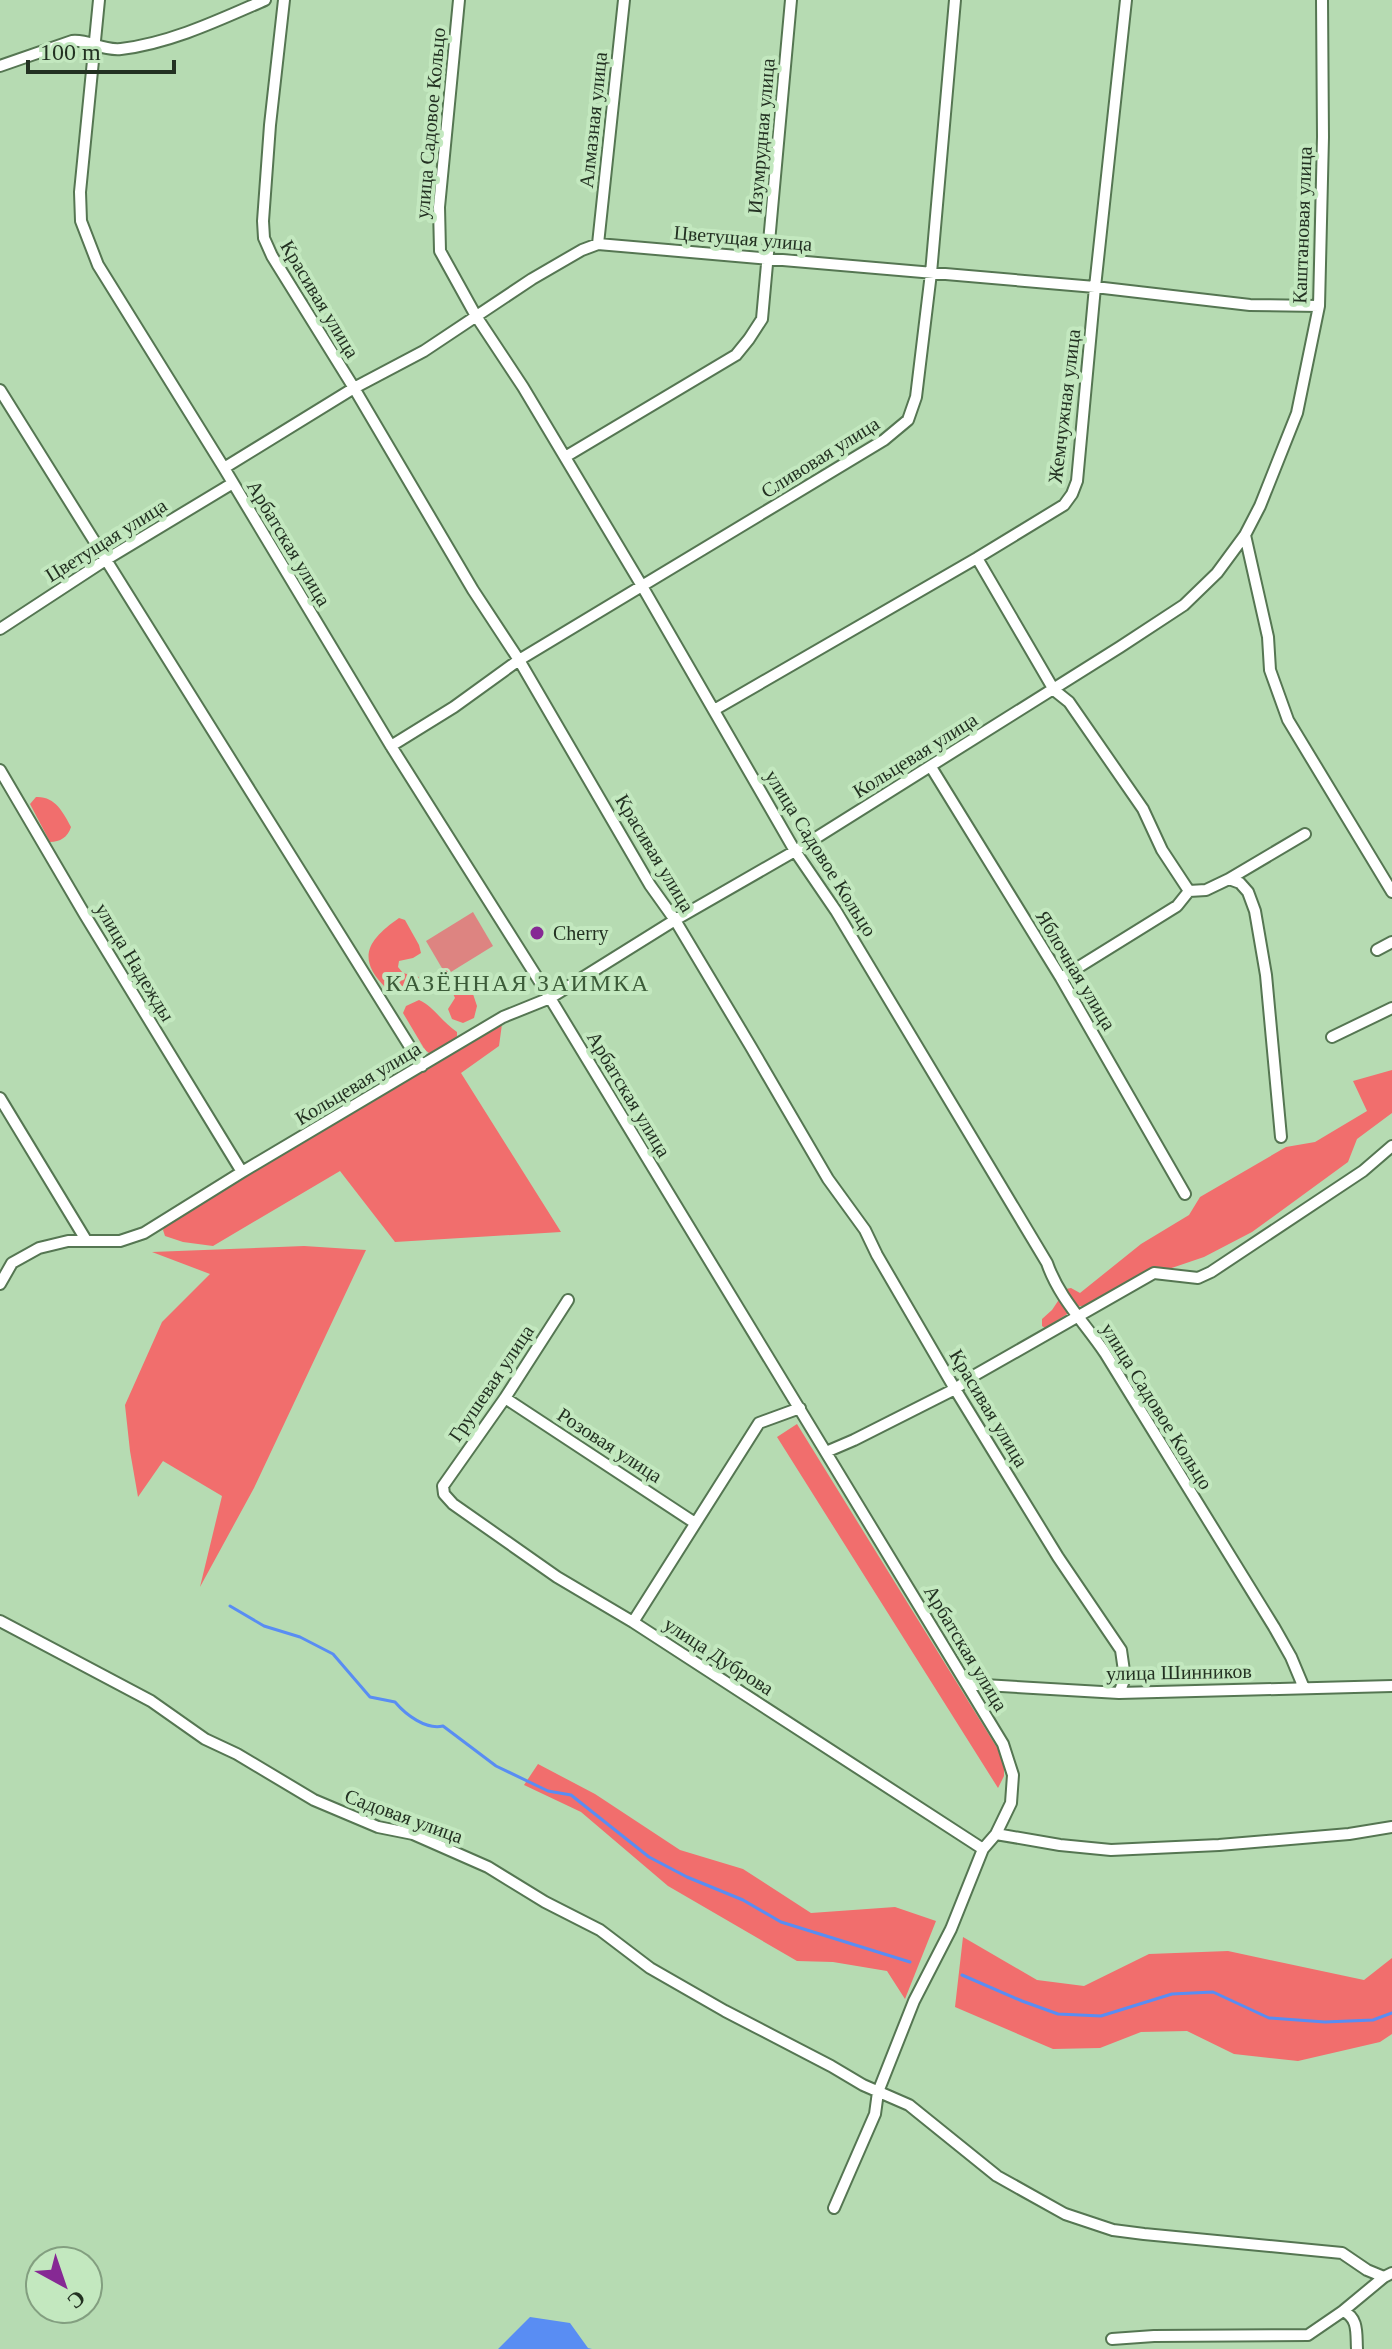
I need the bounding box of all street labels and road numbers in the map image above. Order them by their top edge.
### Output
street label: улица Садовое Кольцо [411,26,450,220]
street label: Алмазная улица [575,51,612,189]
street label: Изумрудная улица [743,57,780,215]
street label: Каштановая улица [1288,146,1317,304]
street label: Цветущая улица [673,221,813,256]
street label: Красивая улица [275,236,364,362]
street label: Жемчужная улица [1044,328,1085,484]
street label: Сливовая улица [757,412,884,503]
street label: Арбатская улица [242,476,335,610]
street label: Цветущая улица [41,494,171,587]
street label: Кольцевая улица [849,708,982,803]
street label: улица Садовое Кольцо [760,766,881,941]
street label: Красивая улица [610,790,699,916]
street label: улица Надежды [90,899,179,1026]
street label: Яблочная улица [1031,906,1120,1034]
street label: Арбатская улица [582,1027,675,1161]
street label: Кольцевая улица [291,1037,425,1130]
street label: улица Садовое Кольцо [1096,1319,1217,1494]
street label: Грушевая улица [444,1320,539,1446]
street label: Красивая улица [944,1345,1033,1471]
street label: Розовая улица [553,1403,666,1488]
street label: Арбатская улица [919,1581,1012,1715]
street label: улица Дуброва [660,1612,778,1700]
street label: улица Шинников [1106,1660,1252,1685]
street label: Садовая улица [342,1784,466,1849]

